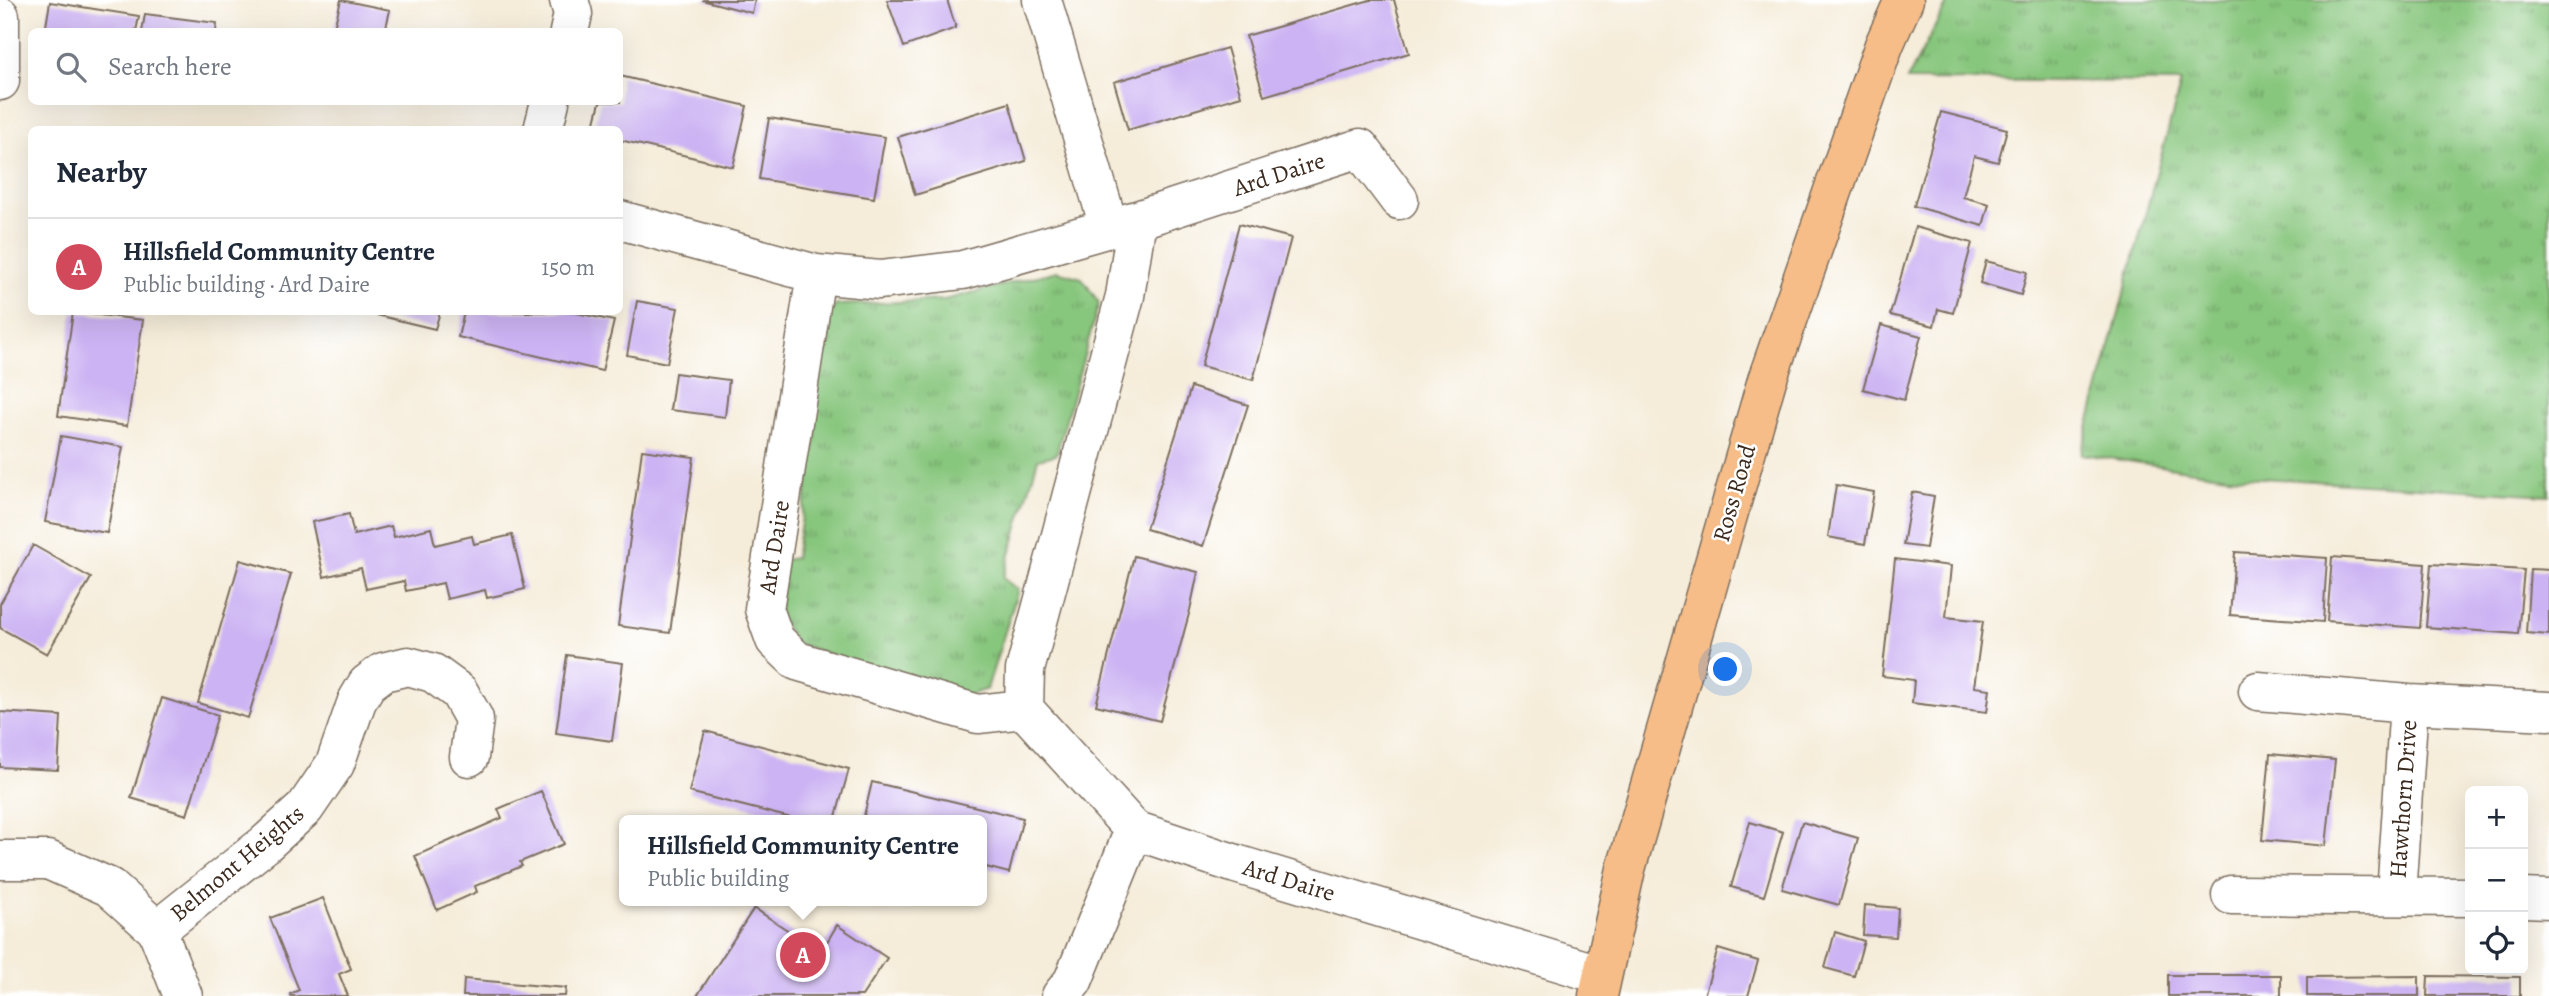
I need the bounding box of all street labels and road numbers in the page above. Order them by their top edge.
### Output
street label: Ard Daire [1228,144,1329,204]
street label: Ross Road [1705,440,1763,545]
street label: Ard Daire [751,498,797,597]
street label: Hawthorn Drive [2381,719,2425,879]
street label: Belmont Heights [163,797,311,929]
street label: Ard Daire [1238,851,1339,909]

